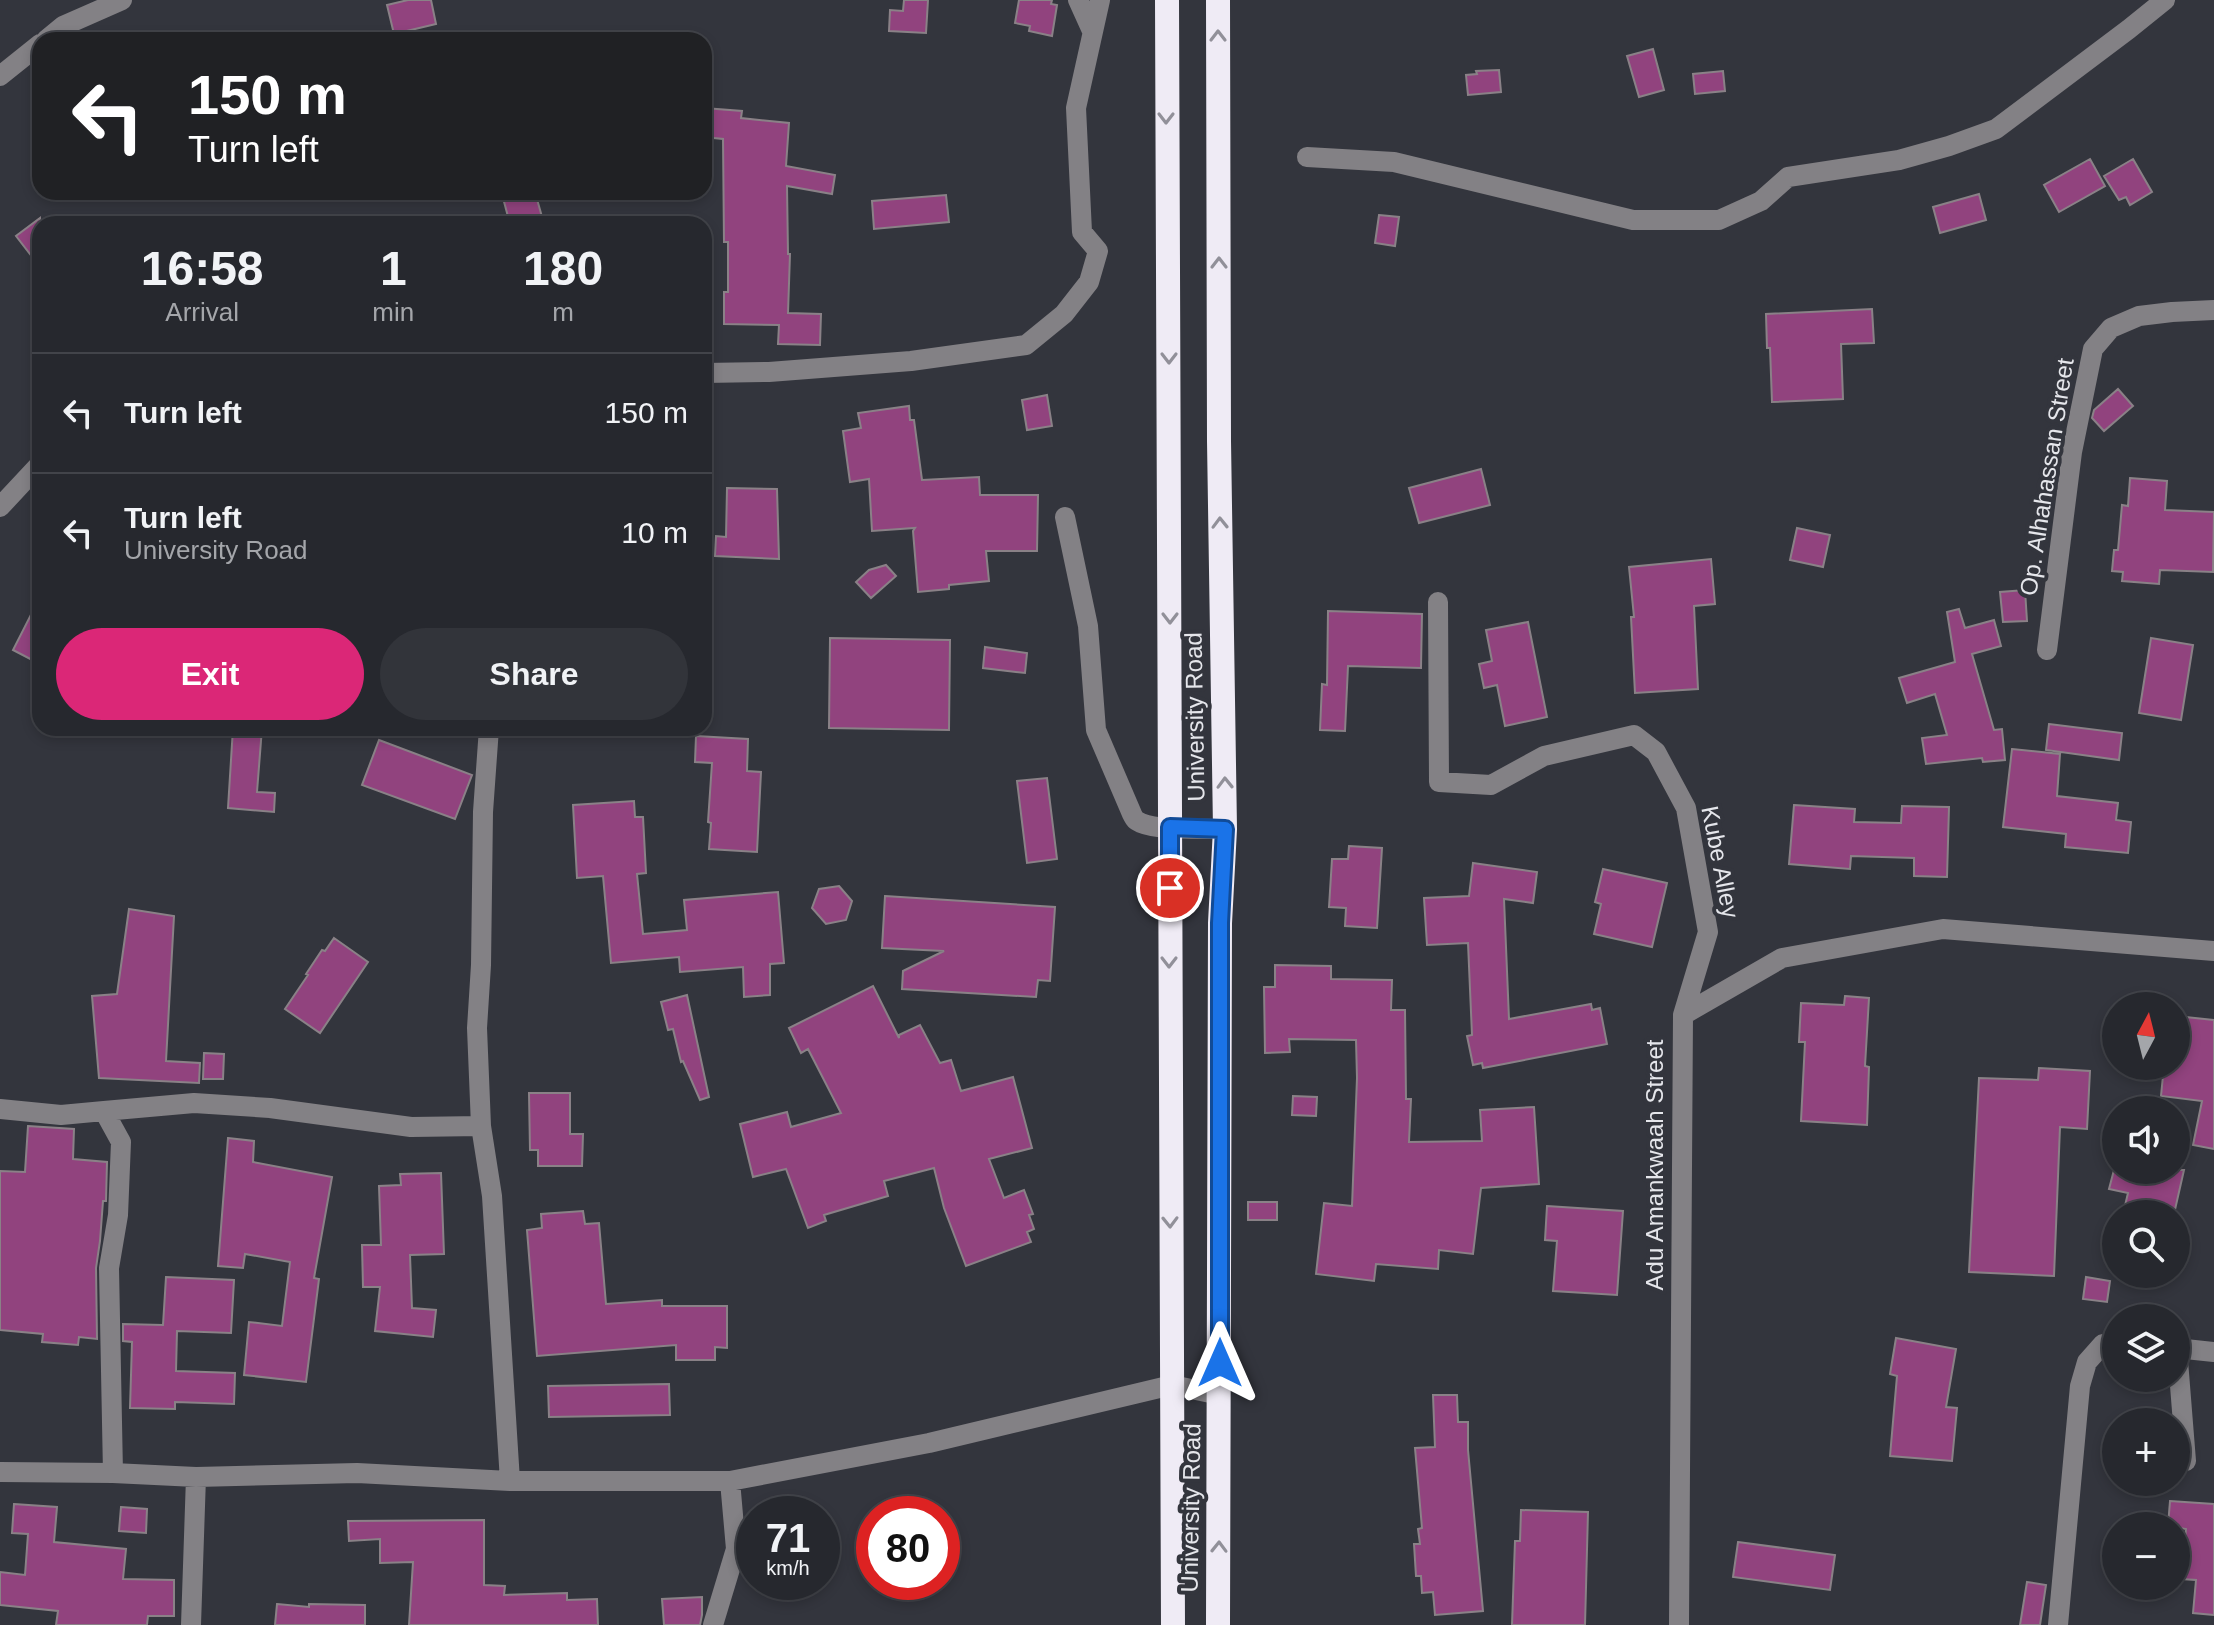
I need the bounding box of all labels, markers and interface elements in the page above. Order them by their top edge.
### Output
one-way arrow [1209,29,1226,42]
text: 150 m [188,63,347,126]
icon: left [56,64,160,168]
one-way arrow [1157,112,1175,125]
text: Turn left [188,129,319,170]
text: 16:58 [141,242,264,295]
text: 1 [380,242,407,295]
text: 180 [523,242,603,295]
one-way arrow [1210,256,1228,269]
text: Arrival [165,297,239,327]
text: min [372,297,414,327]
text: m [552,297,574,327]
one-way arrow [1160,352,1178,365]
street label: Op. Alhahassan Street [2014,356,2079,598]
icon: left [56,391,100,435]
text: Turn left [124,396,242,429]
text: 150 m [605,396,688,429]
text: Turn left [124,501,242,534]
icon: left [56,511,100,555]
text: 10 m [621,516,688,549]
one-way arrow [1211,516,1229,529]
text: University Road [124,535,308,565]
one-way arrow [1161,612,1179,625]
button: Exit [56,628,364,720]
button: Share [380,628,688,720]
street label: University Road [1180,632,1209,802]
one-way arrow [1216,776,1233,789]
street label: Kube Alley [1696,804,1745,920]
pin [1136,854,1204,922]
icon: arrive [1148,866,1192,910]
one-way arrow [1160,956,1178,969]
north arrow [2102,992,2190,1080]
map controls [2102,992,2190,1600]
street label: Adu Amankwaah Street [1641,1039,1668,1290]
button: sound [2102,1096,2190,1184]
button: search [2102,1200,2190,1288]
one-way arrow [1161,1216,1179,1229]
button: layers [2102,1304,2190,1392]
position arrow [1178,1321,1262,1405]
button: + [2102,1408,2190,1496]
street label: University Road [1176,1423,1205,1593]
speed limit sign: 80 [856,1496,960,1600]
button: − [2102,1512,2190,1600]
text: 71 [766,1516,810,1560]
one-way arrow [1210,1540,1227,1553]
text: km/h [766,1557,810,1579]

